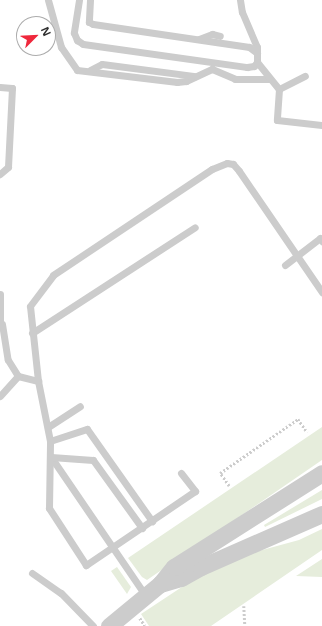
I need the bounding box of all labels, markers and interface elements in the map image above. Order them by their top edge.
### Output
north arrow [16,16,56,56]
text: N [38,24,55,38]

